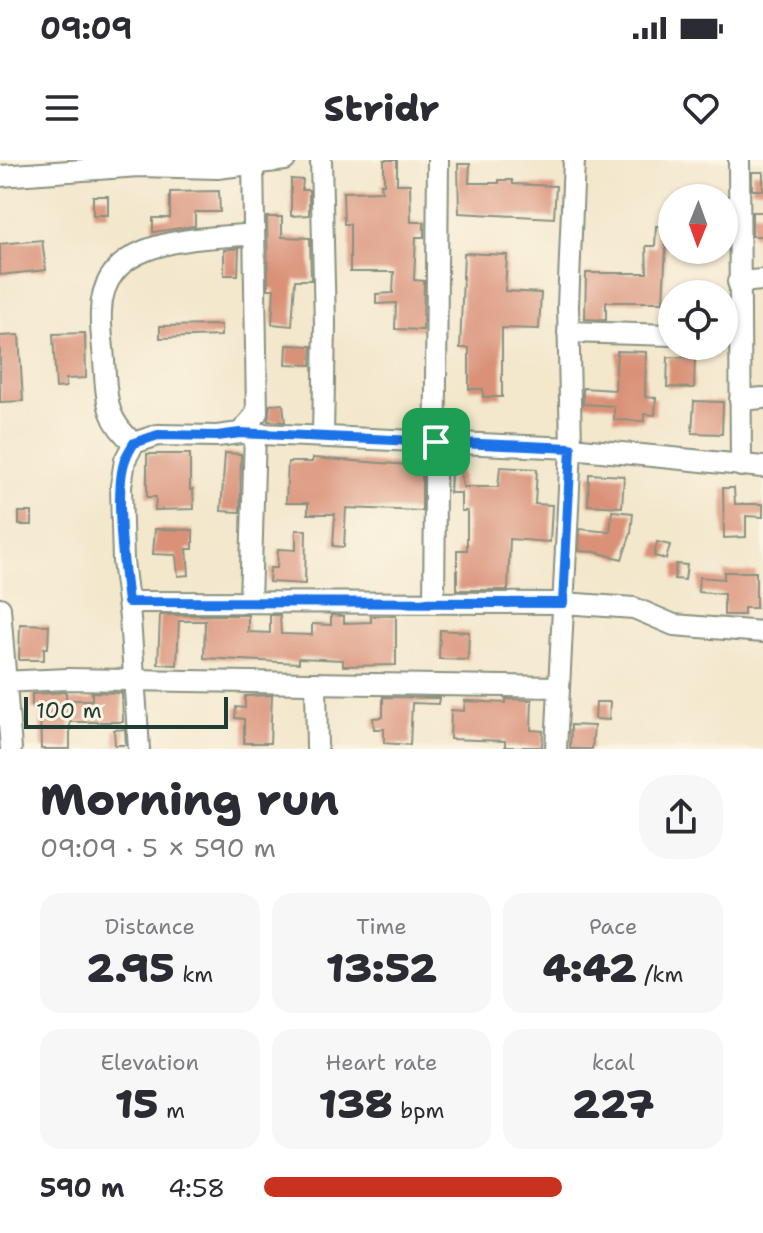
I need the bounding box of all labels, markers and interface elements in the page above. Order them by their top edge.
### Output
text: 09:09 [40,8,132,49]
text: Stridr [324,84,439,133]
icon: menu [40,86,84,130]
icon: heart [679,86,723,130]
north arrow [658,184,738,264]
map controls [658,184,738,360]
button: locate [658,280,738,360]
pin [402,408,470,476]
icon: arrive [414,420,458,464]
scale bar [24,693,228,729]
text: 100 m [36,696,102,725]
text: Morning run [40,770,339,829]
button: share [639,775,723,859]
text: 09:09 · 5 × 590 m [40,830,276,865]
text: Distance [105,912,195,941]
text: Time [356,912,407,941]
text: Pace [589,912,637,941]
text: 2.95 [86,941,175,995]
text: 13:52 [326,941,437,995]
text: 4:42 [543,941,637,995]
text: km [175,960,213,989]
text: /km [637,960,683,989]
text: Elevation [101,1048,199,1077]
text: Heart rate [325,1048,438,1077]
text: kcal [592,1048,635,1077]
text: 15 [115,1077,159,1131]
text: 138 [318,1077,393,1131]
text: 227 [572,1077,654,1131]
text: m [159,1096,185,1125]
text: bpm [393,1096,445,1125]
text: 590 m [40,1170,124,1205]
text: 4:58 [168,1170,225,1205]

